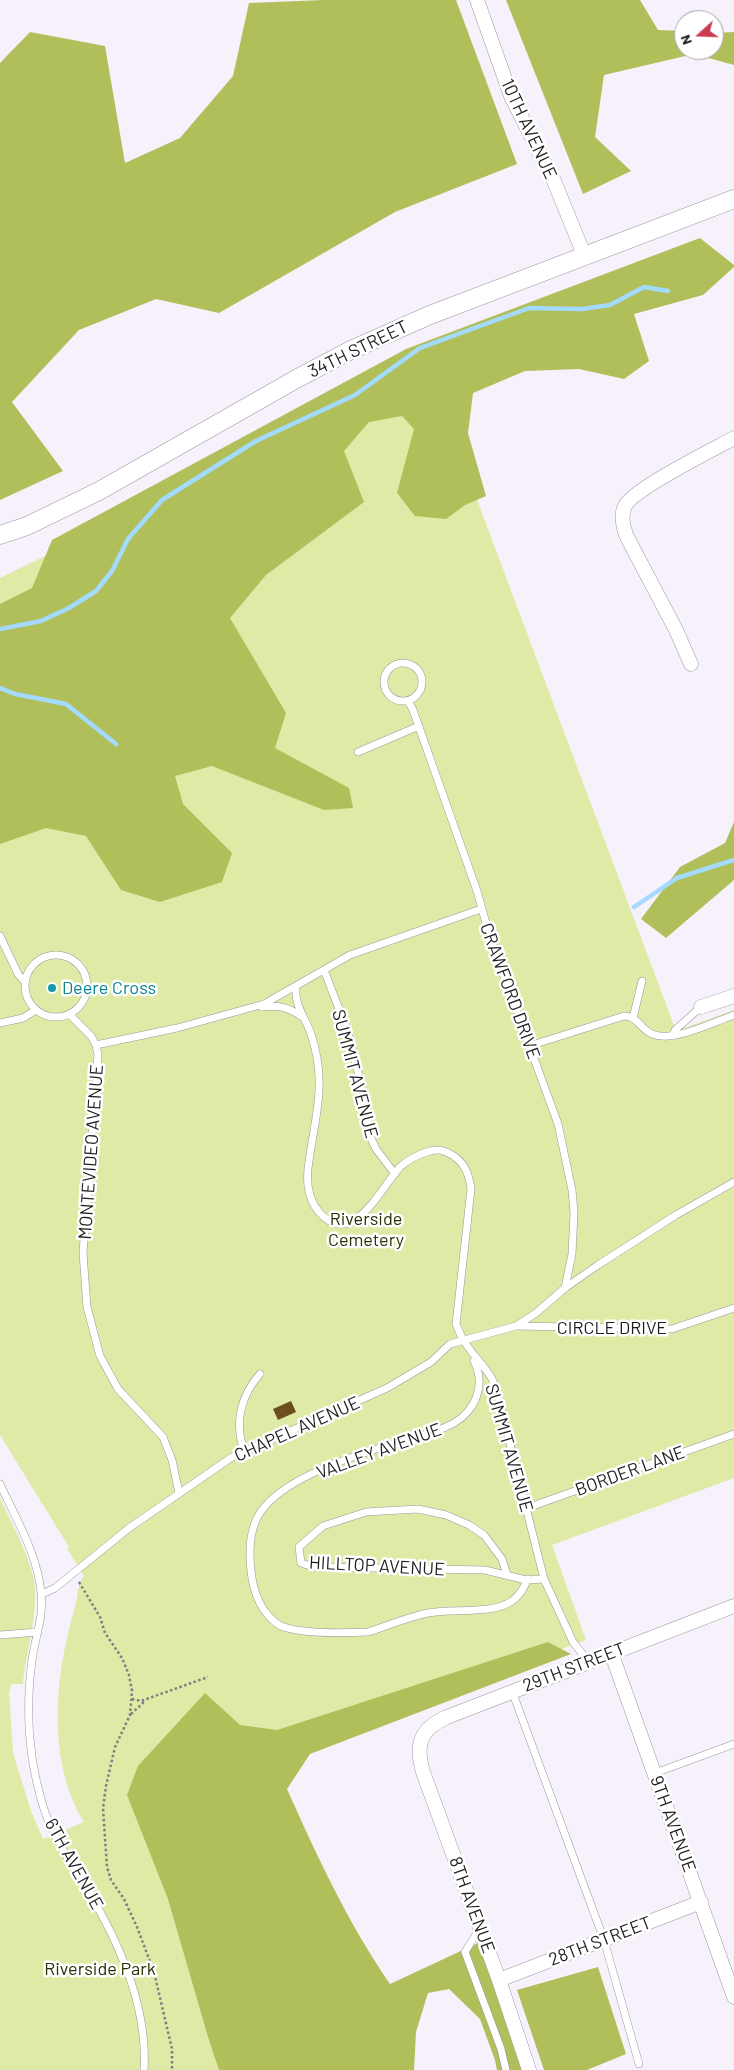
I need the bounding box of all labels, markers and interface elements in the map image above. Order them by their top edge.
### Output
north arrow [674,10,724,60]
text: N [676,33,695,47]
street label: 10TH AVENUE [496,75,562,183]
street label: 34TH STREET [305,316,411,382]
street label: CRAWFORD DRIVE [475,920,545,1062]
place label: Deere Cross [62,977,156,999]
marker: Deere Cross [46,982,58,994]
street label: SUMMIT AVENUE [327,1007,383,1141]
street label: MONTEVIDEO AVENUE [74,1064,108,1240]
park label: Riverside Cemetery [328,1208,404,1250]
street label: CIRCLE DRIVE [557,1317,667,1339]
street label: SUMMIT AVENUE [480,1381,538,1515]
street label: CHAPEL AVENUE [231,1392,363,1466]
street label: VALLEY AVENUE [314,1418,444,1484]
street label: BORDER LANE [572,1441,688,1501]
street label: HILLTOP AVENUE [308,1552,446,1580]
street label: 29TH STREET [520,1638,628,1696]
street label: 9TH AVENUE [646,1773,700,1875]
street label: 6TH AVENUE [40,1815,108,1913]
street label: 8TH AVENUE [445,1854,499,1956]
street label: 28TH STREET [546,1912,654,1970]
park label: Riverside Park [44,1958,156,1980]

